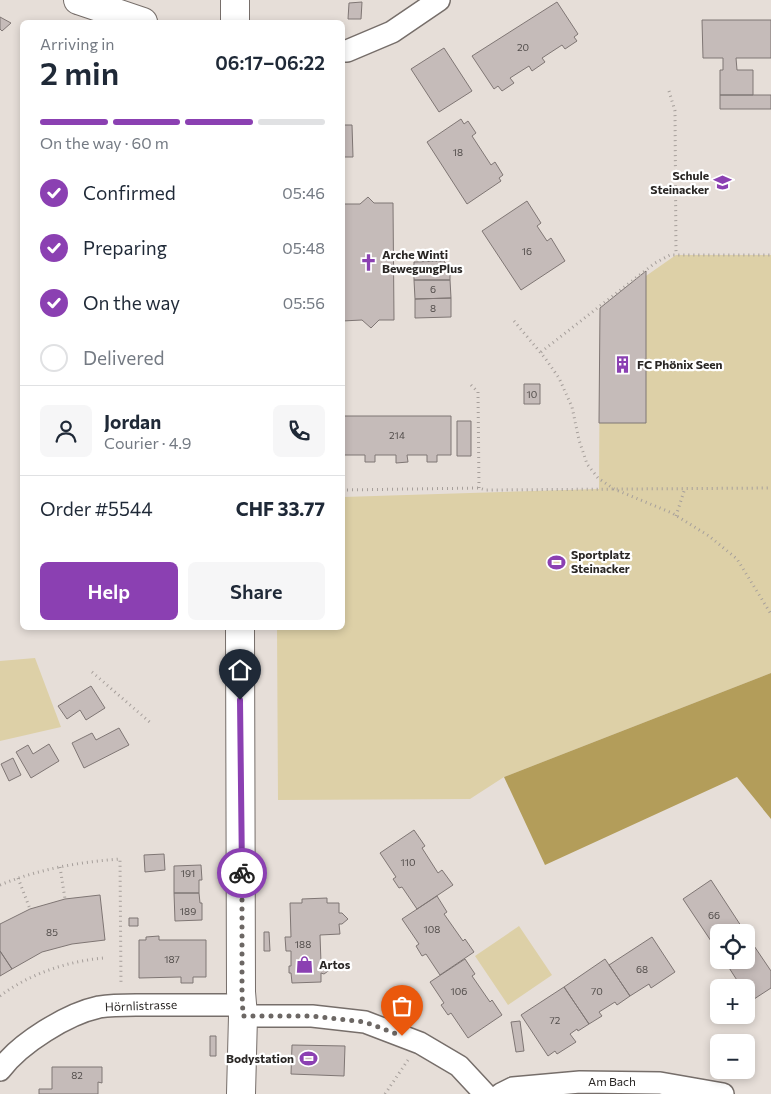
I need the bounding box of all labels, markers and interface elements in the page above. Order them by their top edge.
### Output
text: Arriving in [40,34,114,53]
house number: 20 [517,41,529,53]
text: 06:17–06:22 [215,51,325,74]
text: 2 min [40,52,119,92]
text: On the way · 60 m [40,133,169,152]
house number: 18 [453,146,463,158]
place label: Schule Steinacker [650,168,709,196]
school or university icon: Schule Steinacker [713,173,733,193]
icon: check [40,179,68,207]
text: Confirmed [83,181,176,204]
text: 05:46 [282,183,325,202]
icon: check [40,234,68,262]
text: Preparing [83,236,167,259]
text: 05:48 [282,238,325,257]
house number: 16 [522,245,532,257]
place label: Arche Winti BewegungPlus [382,247,463,275]
church icon: Arche Winti BewegungPlus [358,252,378,272]
house number: 6 [430,283,436,295]
icon: check [40,289,68,317]
text: On the way [83,291,180,314]
text: 05:56 [283,293,325,312]
house number: 8 [430,302,436,314]
text: Delivered [83,346,164,369]
building icon: FC Phönix Seen [613,355,633,375]
place label: FC Phönix Seen [637,357,723,371]
house number: 10 [527,388,537,400]
button: person [40,405,92,457]
button: phone [273,405,325,457]
text: Jordan [104,410,161,433]
house number: 214 [389,429,405,441]
text: Courier · 4.9 [104,433,191,452]
text: Order #5544 [40,497,153,520]
text: CHF 33.77 [236,497,325,520]
place label: Sportplatz Steinacker [571,547,630,575]
sports icon: Sportplatz Steinacker [547,552,567,572]
button: Help [40,562,178,620]
button: Share [188,562,325,620]
pin [219,649,261,700]
icon: home [226,656,254,684]
courier [217,848,267,898]
house number: 110 [400,856,416,868]
icon: bike [228,859,256,887]
house number: 191 [181,867,195,879]
house number: 189 [180,905,196,917]
house number: 66 [708,909,720,921]
house number: 108 [424,923,440,935]
map controls [710,924,755,1079]
button: locate [710,924,755,969]
house number: 85 [46,926,58,938]
house number: 188 [295,938,311,950]
house number: 187 [164,953,180,965]
shop icon: Artos [295,955,315,975]
place label: Artos [319,957,351,971]
house number: 68 [636,963,648,975]
button: + [710,979,755,1024]
pin [381,985,423,1036]
house number: 106 [451,985,467,997]
house number: 70 [591,985,603,997]
icon: bag [388,992,416,1020]
street label: Hörnlistrasse [104,997,177,1013]
house number: 72 [550,1014,561,1026]
button: − [710,1034,755,1079]
sports icon: Bodystation [298,1049,318,1069]
place label: Bodystation [226,1051,294,1065]
house number: 82 [71,1069,83,1081]
street label: Am Bach [588,1074,636,1088]

